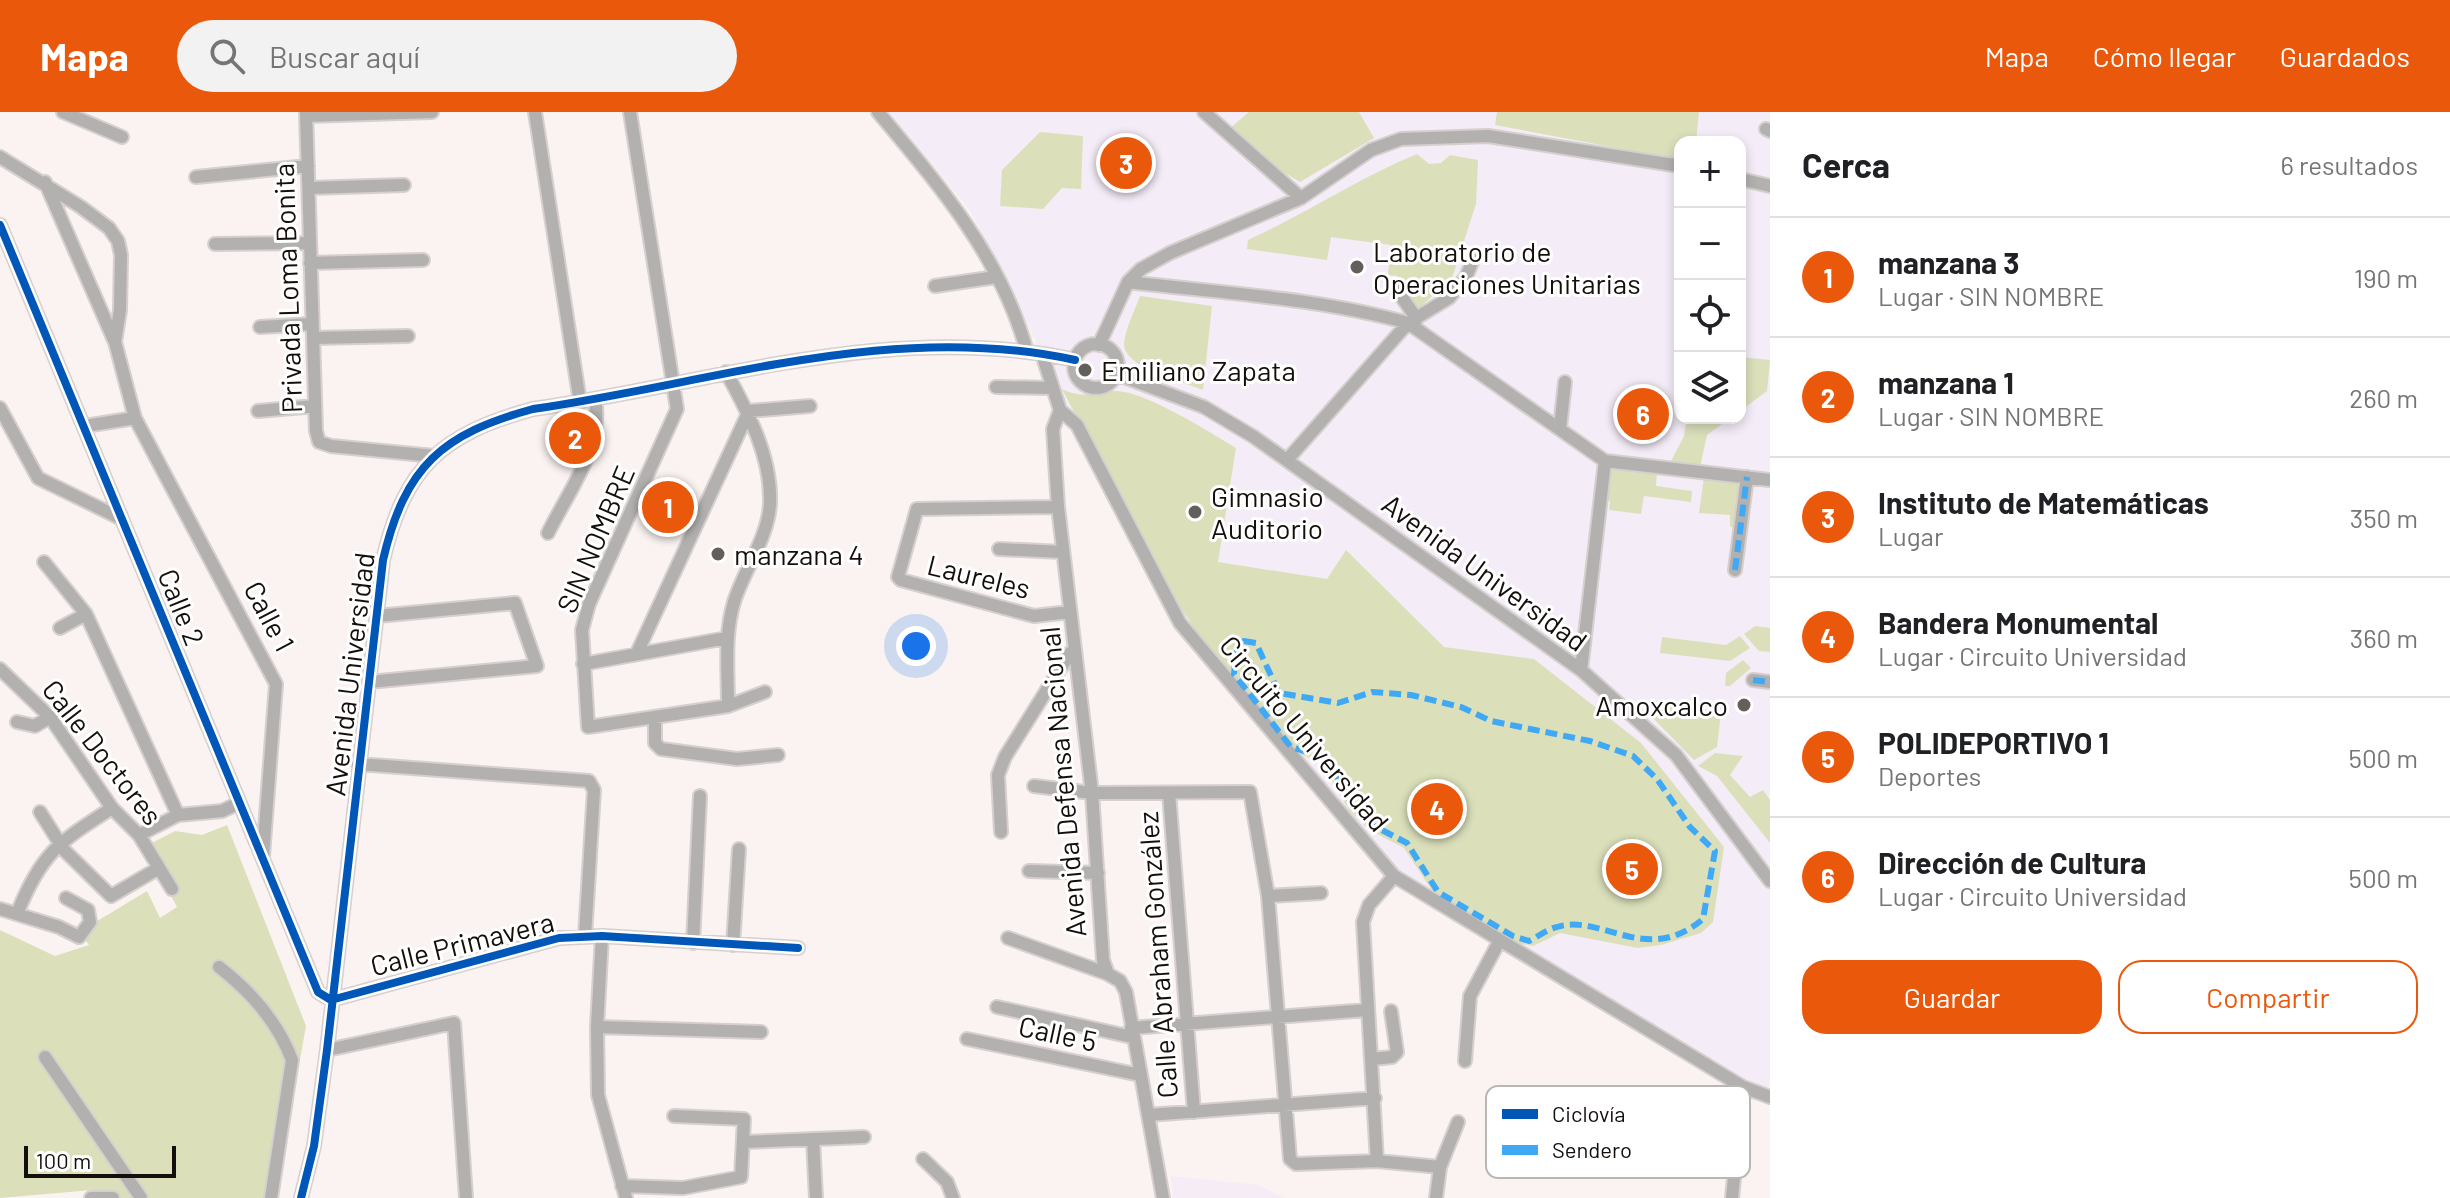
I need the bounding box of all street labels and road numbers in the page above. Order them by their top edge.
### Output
street label: Privada Loma Bonita [266,162,308,414]
street label: SIN NOMBRE [549,460,641,618]
street label: Avenida Universidad [1376,486,1594,658]
street label: Laureles [924,547,1034,605]
street label: Avenida Universidad [317,550,381,798]
street label: Calle 2 [151,564,213,650]
street label: Calle 1 [238,575,302,657]
street label: Avenida Defensa Nacional [1031,625,1093,939]
street label: Circuito Universidad [1213,628,1397,838]
street label: Calle Doctores [36,673,170,831]
street label: Calle Abraham González [1130,810,1184,1100]
street label: Calle Primavera [367,904,557,982]
street label: Calle 5 [1016,1008,1100,1058]

